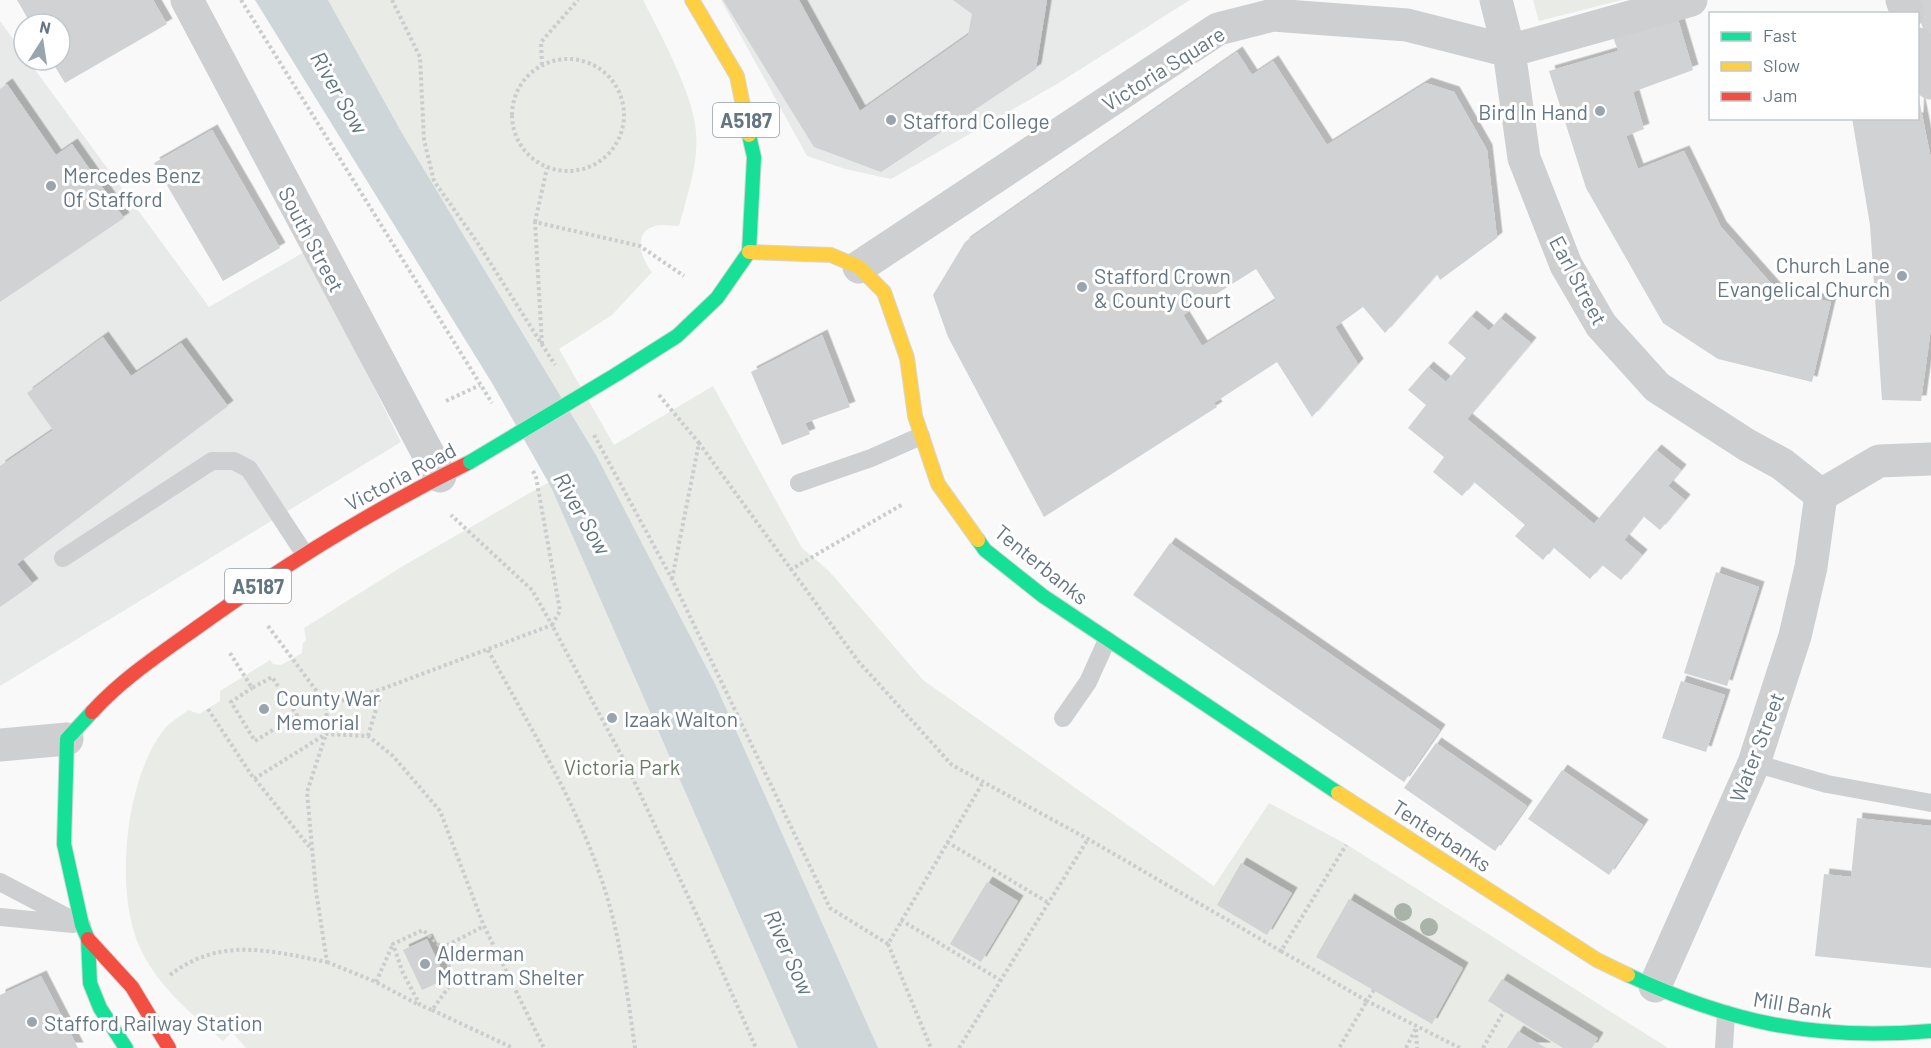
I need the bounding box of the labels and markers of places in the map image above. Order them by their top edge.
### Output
place label: Bird In Hand [1478,99,1588,124]
marker: Bird In Hand [1593,104,1607,118]
place label: Stafford College [903,108,1050,133]
marker: Stafford College [884,113,898,127]
place label: Mercedes Benz Of Stafford [63,162,201,211]
marker: Mercedes Benz Of Stafford [44,179,58,193]
place label: Church Lane Evangelical Church [1717,252,1890,301]
place label: Stafford Crown & County Court [1094,263,1231,312]
marker: Church Lane Evangelical Church [1895,269,1909,283]
marker: Stafford Crown & County Court [1075,280,1089,294]
place label: County War Memorial [276,685,380,734]
marker: County War Memorial [257,702,271,716]
place label: Izaak Walton [624,706,738,731]
marker: Izaak Walton [605,711,619,725]
place label: Alderman Mottram Shelter [437,940,585,989]
marker: Alderman Mottram Shelter [418,957,432,971]
place label: Stafford Railway Station [44,1010,263,1035]
marker: Stafford Railway Station [25,1015,39,1029]

